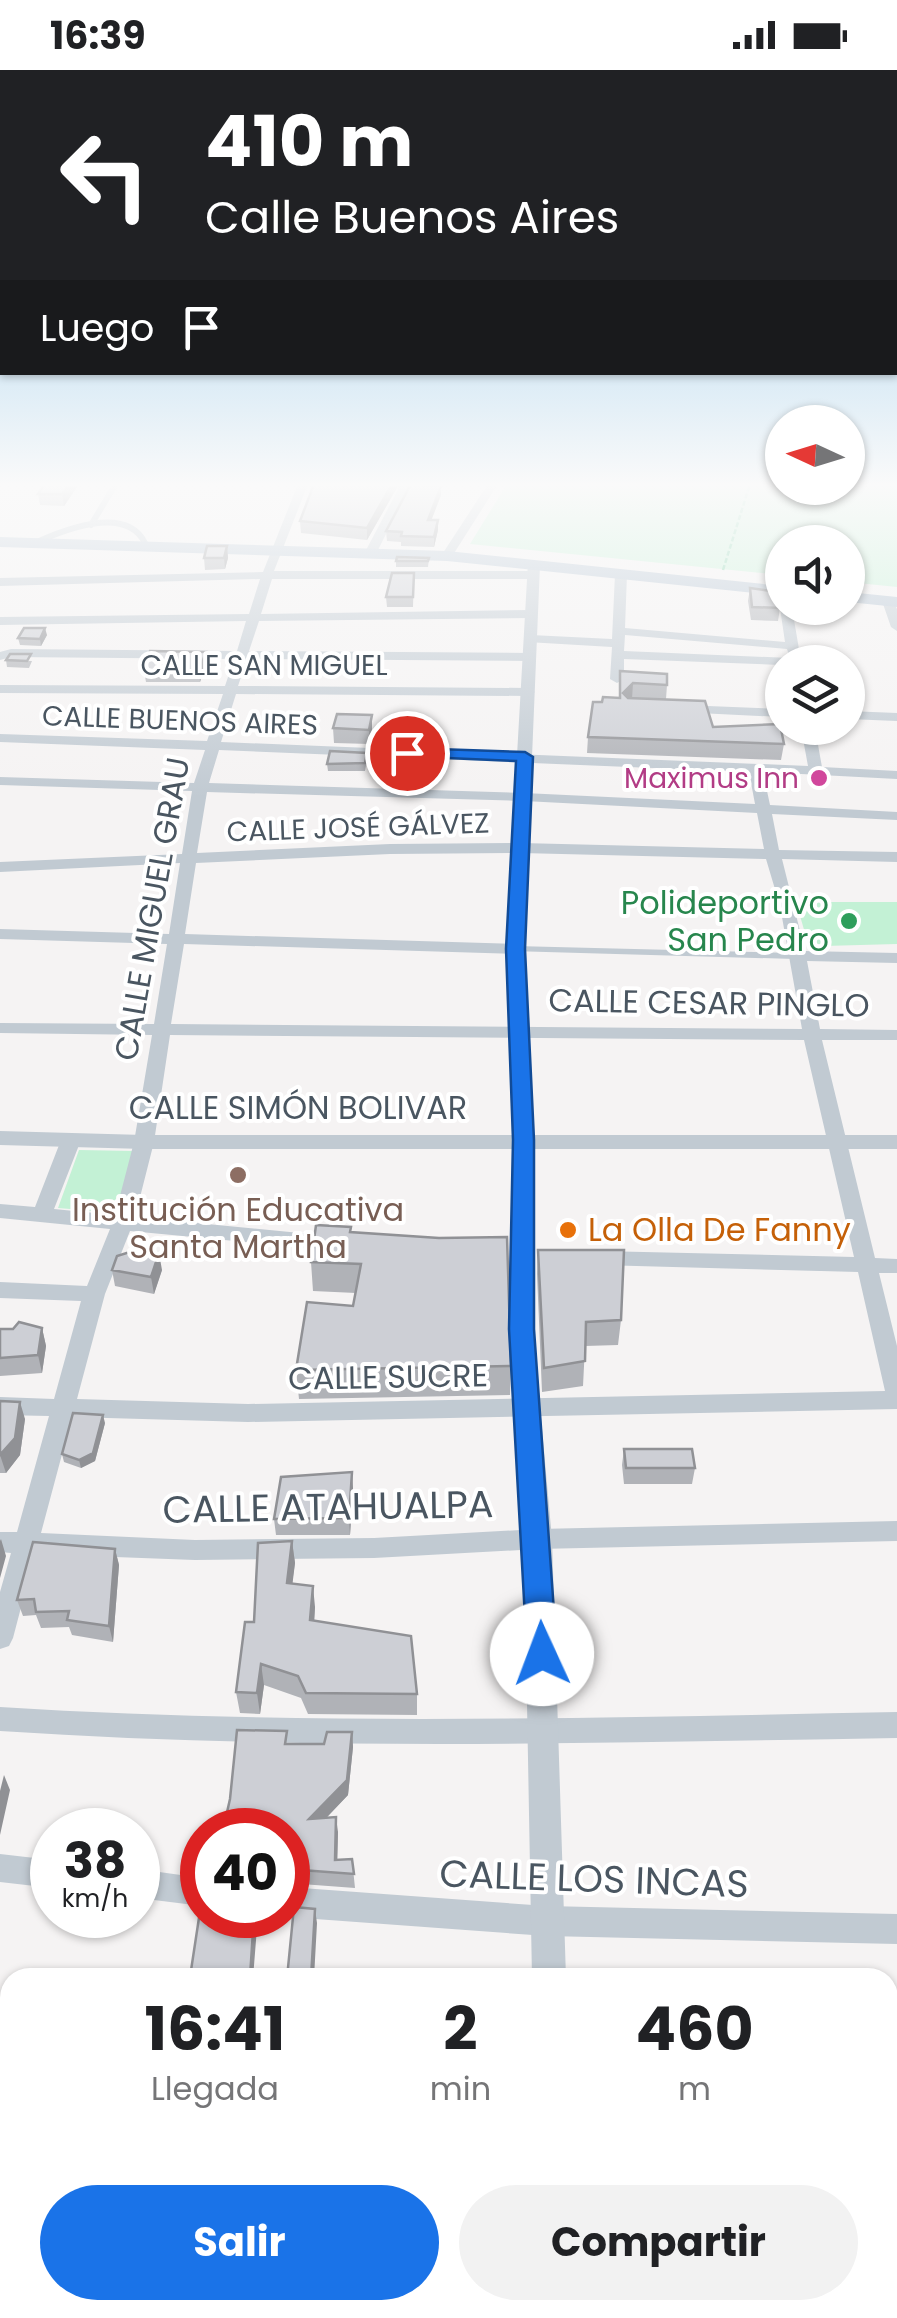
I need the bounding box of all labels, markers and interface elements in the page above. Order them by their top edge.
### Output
text: 16:39 [50,9,146,62]
text: 410 m [205,92,413,191]
icon: left [40,110,170,240]
text: Calle Buenos Aires [205,186,619,249]
icon: arrive [174,300,229,355]
text: Luego [40,301,154,354]
north arrow [765,405,865,505]
map controls [765,405,865,745]
button: sound [765,525,865,625]
button: layers [765,645,865,745]
street label: CALLE SAN MIGUEL [140,646,388,685]
street label: CALLE BUENOS AIRES [41,696,319,745]
pin [365,711,450,796]
icon: arrive [380,726,435,781]
street label: CALLE MIGUEL GRAU [103,754,200,1064]
place label: Maximus Inn [624,759,799,798]
marker: Maximus Inn [808,767,830,789]
street label: CALLE JOSÉ GÁLVEZ [226,803,490,852]
place label: Polideportivo San Pedro [621,880,829,962]
marker: Polideportivo San Pedro [838,910,860,932]
street label: CALLE CESAR PINGLO [548,977,870,1028]
street label: CALLE SIMÓN BOLIVAR [129,1085,467,1130]
marker: Institución Educativa Santa Martha [227,1164,249,1186]
place label: Institución Educativa Santa Martha [72,1187,404,1269]
place label: La Olla De Fanny [588,1207,851,1252]
marker: La Olla De Fanny [557,1219,579,1241]
street label: CALLE SUCRE [288,1352,488,1401]
street label: CALLE ATAHUALPA [162,1477,494,1536]
position arrow [490,1602,594,1706]
speed limit sign: 40 [180,1808,310,1938]
text: 38 [64,1825,126,1896]
street label: CALLE LOS INCAS [438,1847,750,1910]
text: km/h [62,1881,128,1916]
text: 16:41 [144,1987,285,2071]
text: 2 [443,1987,478,2071]
text: 460 [636,1987,754,2071]
text: Llegada [151,2066,279,2111]
text: min [430,2066,491,2111]
text: m [678,2066,711,2111]
button: Salir [40,2185,439,2300]
button: Compartir [459,2185,858,2300]

